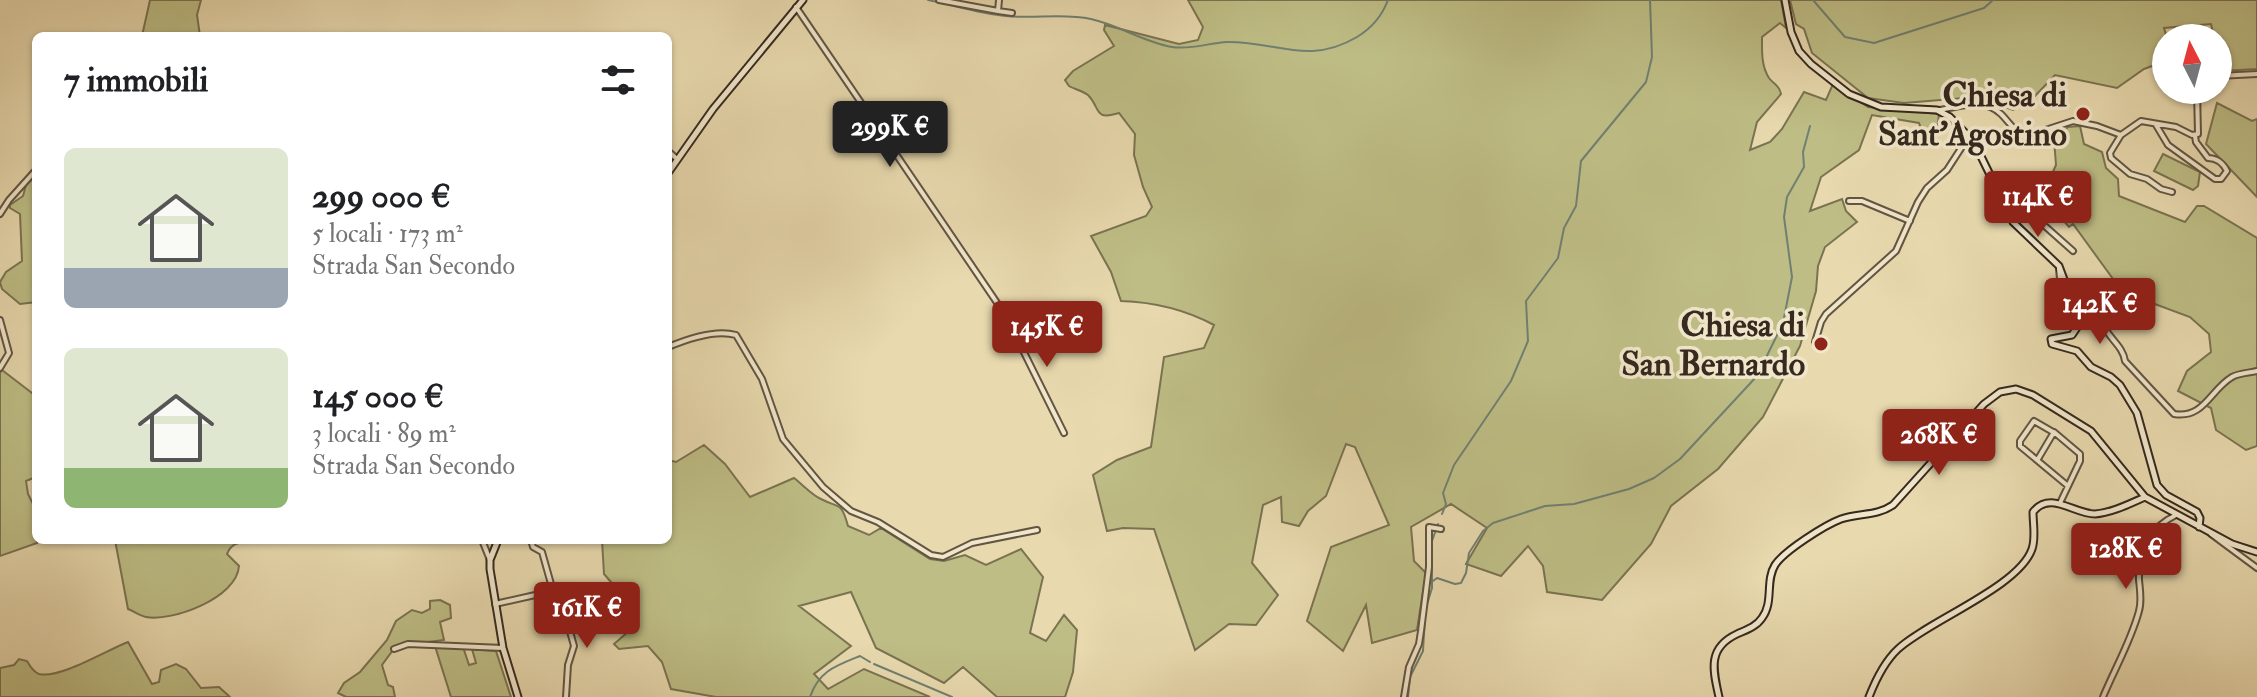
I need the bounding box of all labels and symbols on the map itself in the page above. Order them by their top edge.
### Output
north arrow [2152,24,2232,104]
place label: Chiesa di Sant'Agostino [1878,74,2067,156]
pin: 299K € [825,101,955,169]
marker: Chiesa di Sant'Agostino [2074,105,2092,123]
pin: 114K € [1973,171,2103,239]
pin: 142K € [2035,278,2165,346]
pin: 145K € [982,301,1112,369]
place label: Chiesa di San Bernardo [1621,304,1805,386]
marker: Chiesa di San Bernardo [1812,335,1830,353]
pin: 268K € [1874,409,2004,477]
pin: 128K € [2061,523,2191,591]
pin: 161K € [522,582,652,650]

